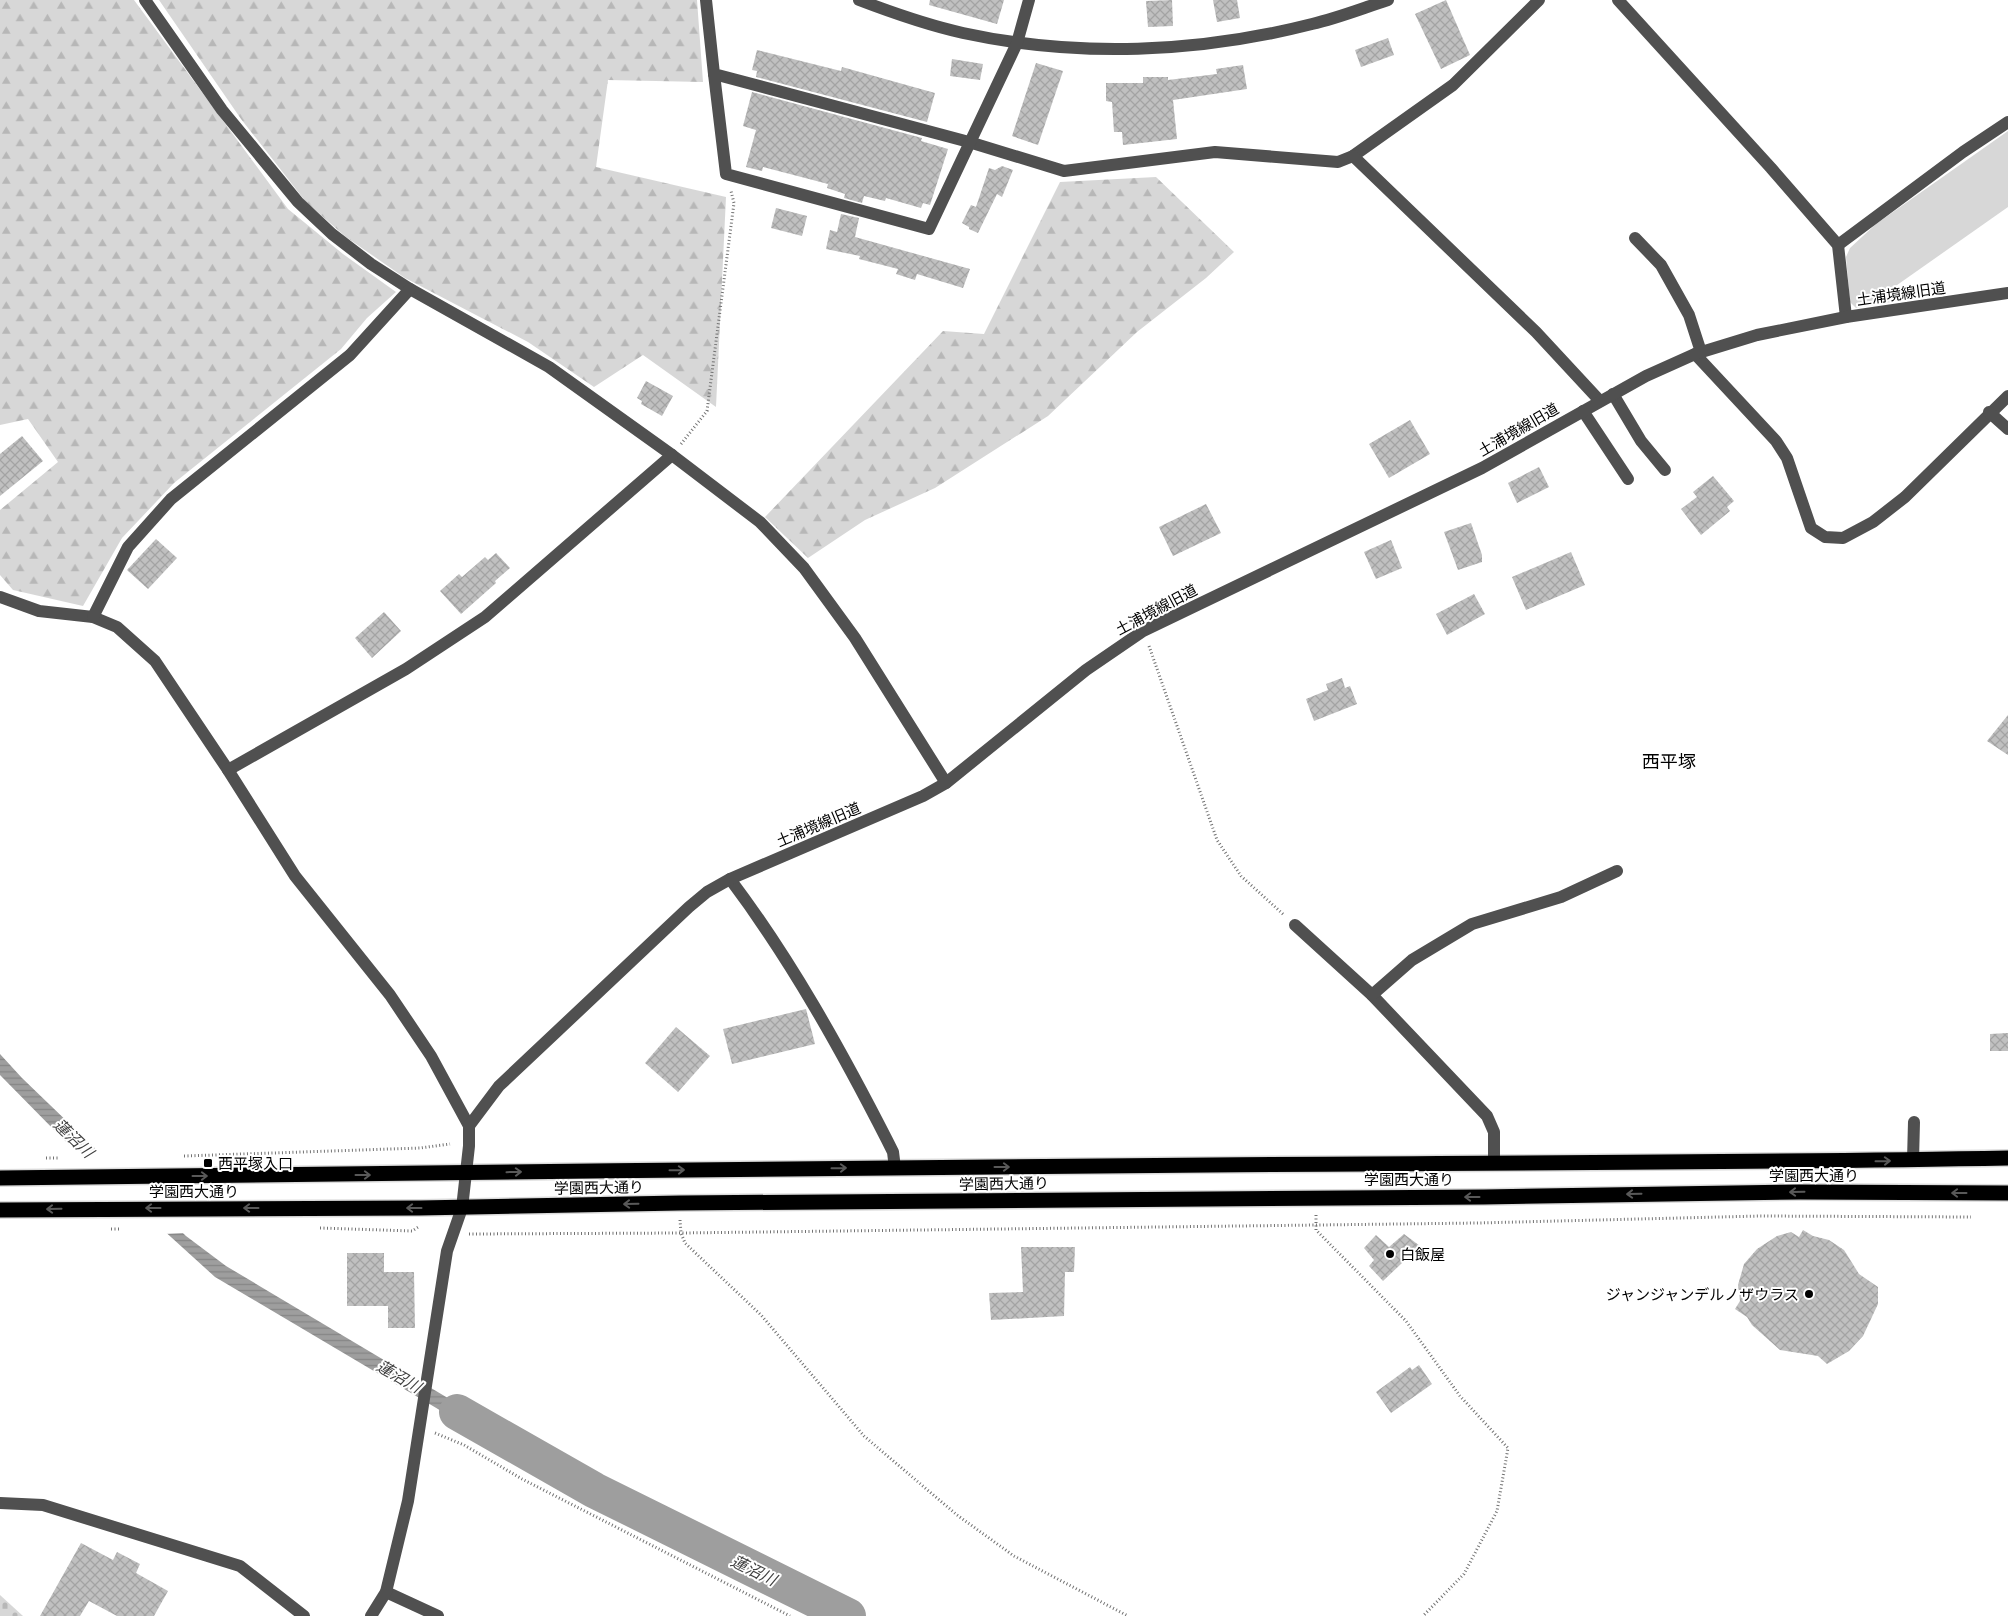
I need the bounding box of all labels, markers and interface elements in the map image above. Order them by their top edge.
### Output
street label: 土浦境線旧道 [1855,277,1947,309]
street label: 土浦境線旧道 [1474,398,1562,460]
street label: 土浦境線旧道 [1112,579,1200,639]
district label: 西平塚 [1642,749,1696,773]
street label: 土浦境線旧道 [773,797,863,851]
water label: 蓮沼川 [49,1113,100,1164]
place label: 西平塚入口 [218,1153,293,1173]
one-way arrow [1874,1156,1891,1166]
marker: 西平塚入口 [202,1157,214,1169]
one-way arrow [993,1162,1009,1172]
one-way arrow [830,1163,847,1173]
one-way arrow [668,1165,684,1175]
street label: 学園西大通り [1769,1165,1859,1185]
one-way arrow [506,1167,522,1177]
street label: 学園西大通り [1364,1169,1454,1189]
one-way arrow [354,1170,371,1180]
one-way arrow [192,1171,208,1181]
street label: 学園西大通り [959,1172,1049,1194]
street label: 学園西大通り [554,1176,644,1198]
street label: 学園西大通り [149,1181,239,1201]
one-way arrow [1789,1187,1806,1197]
one-way arrow [1952,1188,1968,1198]
one-way arrow [1627,1190,1643,1199]
one-way arrow [1464,1192,1480,1202]
one-way arrow [623,1199,640,1209]
one-way arrow [145,1203,162,1213]
one-way arrow [243,1203,260,1213]
one-way arrow [406,1203,422,1213]
one-way arrow [46,1204,62,1214]
place label: 白飯屋 [1400,1244,1445,1264]
marker: 白飯屋 [1384,1248,1396,1260]
place label: ジャンジャンデルノザウラス [1606,1284,1799,1304]
marker: ジャンジャンデルノザウラス [1803,1288,1815,1300]
water label: 蓮沼川 [373,1354,427,1399]
water label: 蓮沼川 [728,1550,782,1591]

